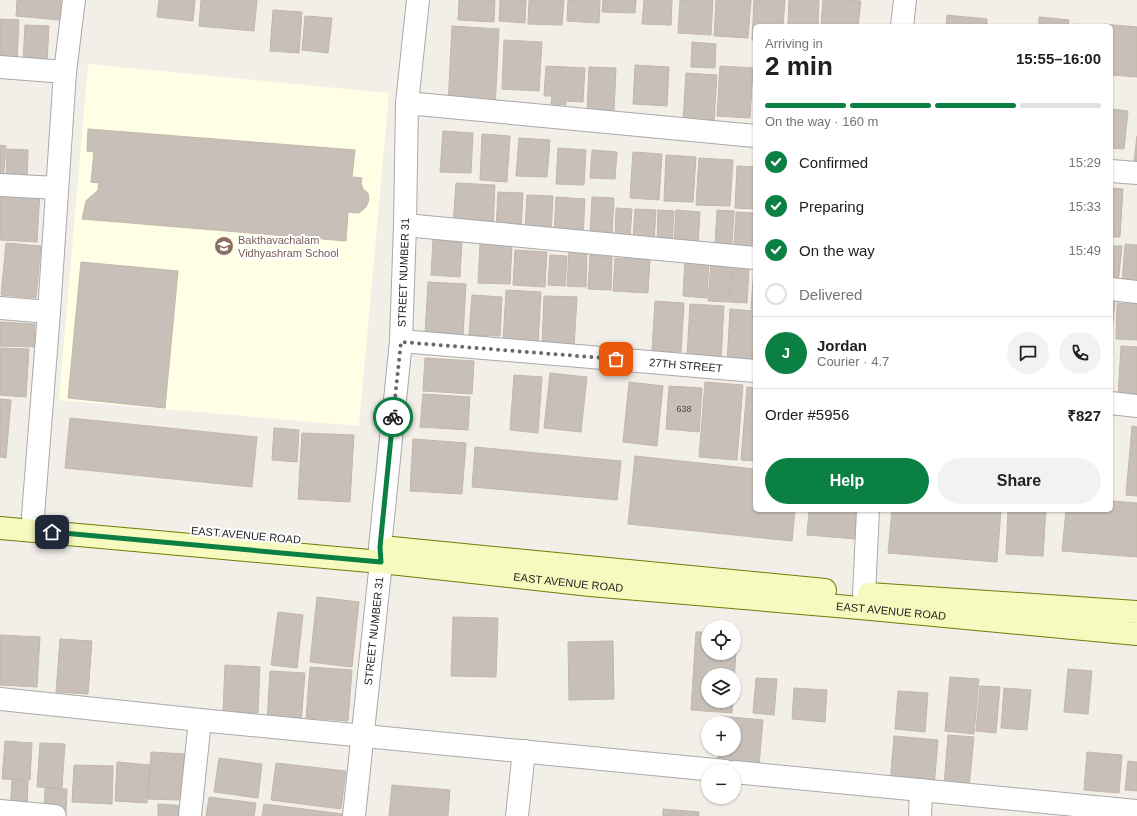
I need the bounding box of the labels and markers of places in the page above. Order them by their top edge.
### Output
place label: Bakthavachalam Vidhyashram School [238,234,339,259]
school or university icon: Bakthavachalam Vidhyashram School [213,235,235,257]
pin [599,342,633,376]
pin [35,515,69,549]

